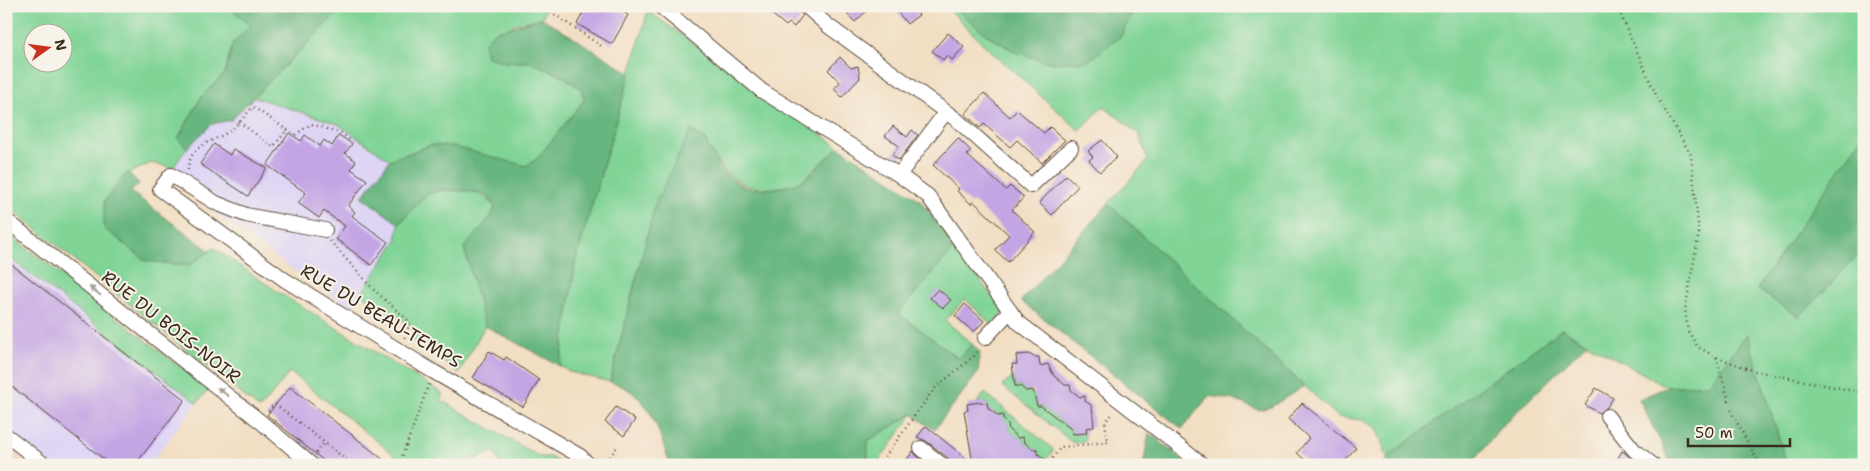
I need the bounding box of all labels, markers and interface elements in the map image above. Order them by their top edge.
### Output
north arrow [22,22,72,72]
text: N [51,37,71,52]
street label: RUE DU BEAU-TEMPS [296,259,466,373]
street label: RUE DU BOIS-NOIR [96,265,246,389]
one-way arrow [89,285,102,296]
one-way arrow [217,386,230,397]
scale bar [1688,416,1790,448]
text: 50 m [1695,423,1733,443]

